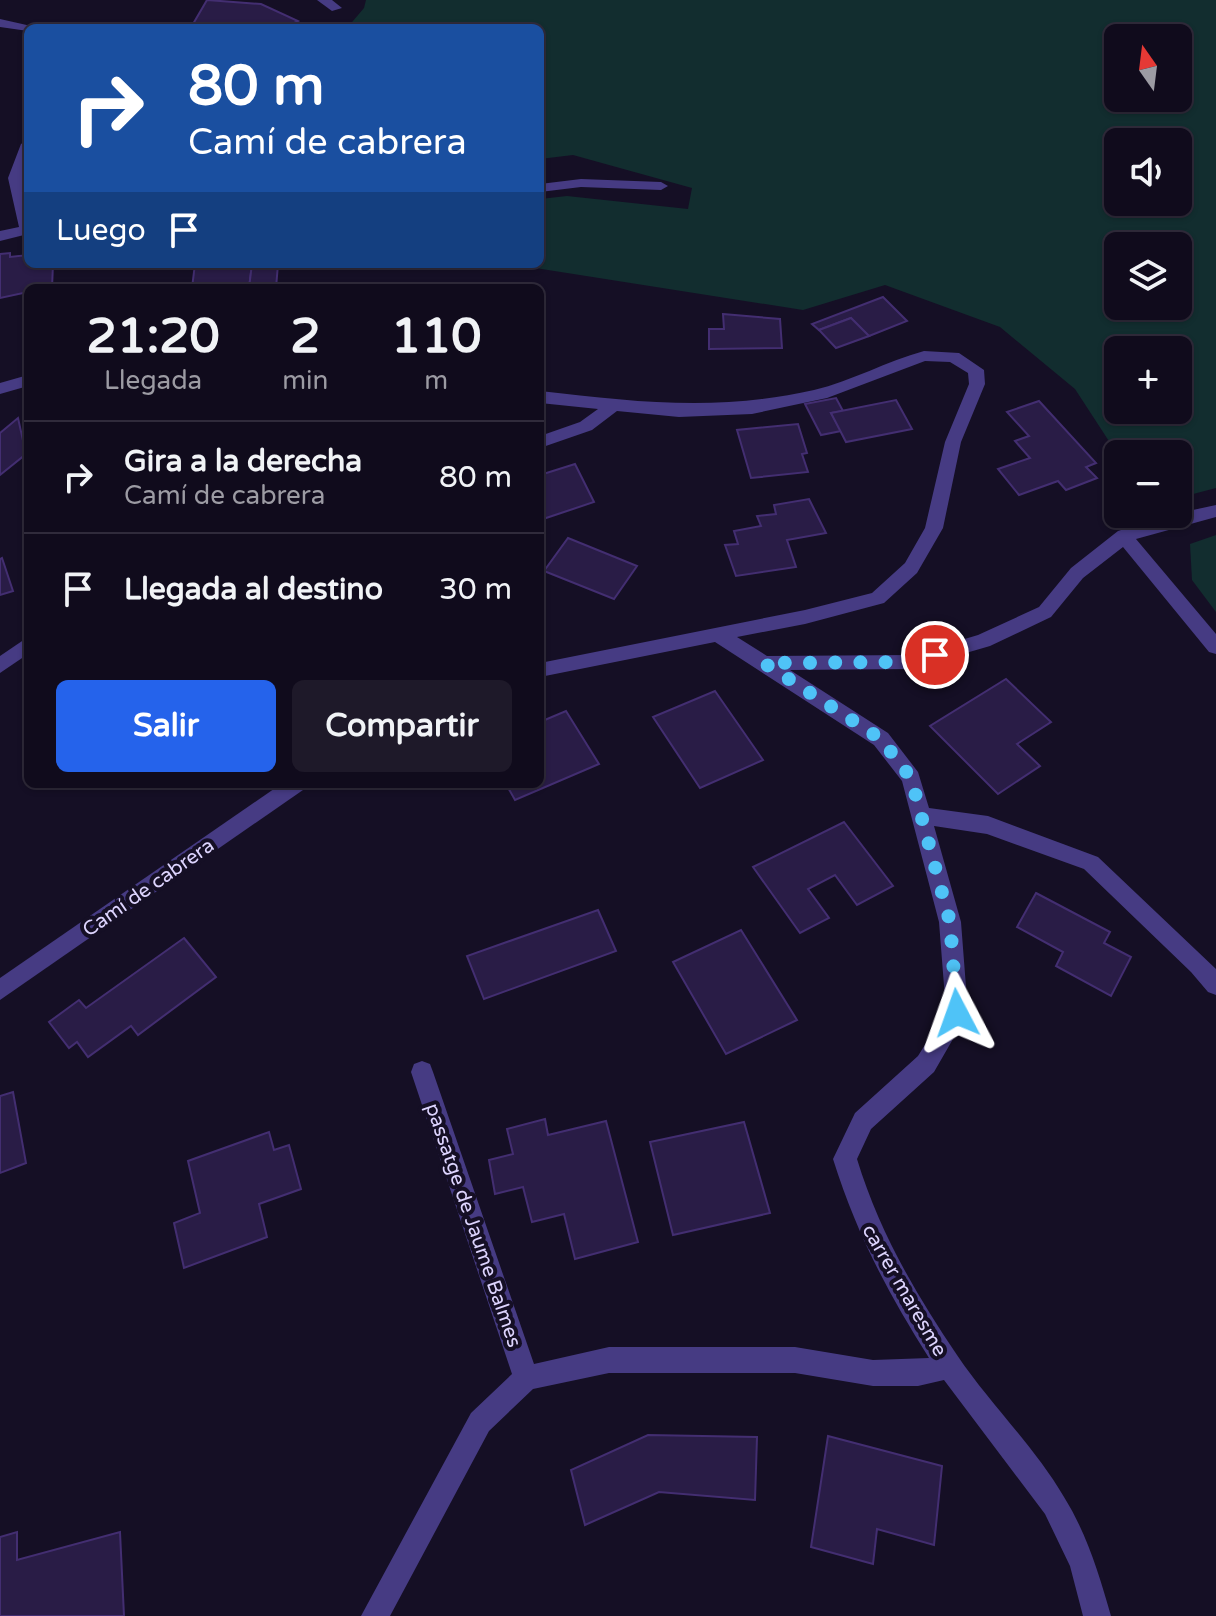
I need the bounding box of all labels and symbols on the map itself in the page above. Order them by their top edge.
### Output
north arrow [1104,24,1192,112]
pin [901,621,969,689]
street label: Camí de cabrera [78,834,219,942]
position arrow [915,971,999,1055]
street label: passatge de Jaume Balmes [420,1100,526,1351]
street label: carrer maresme [857,1220,952,1361]

